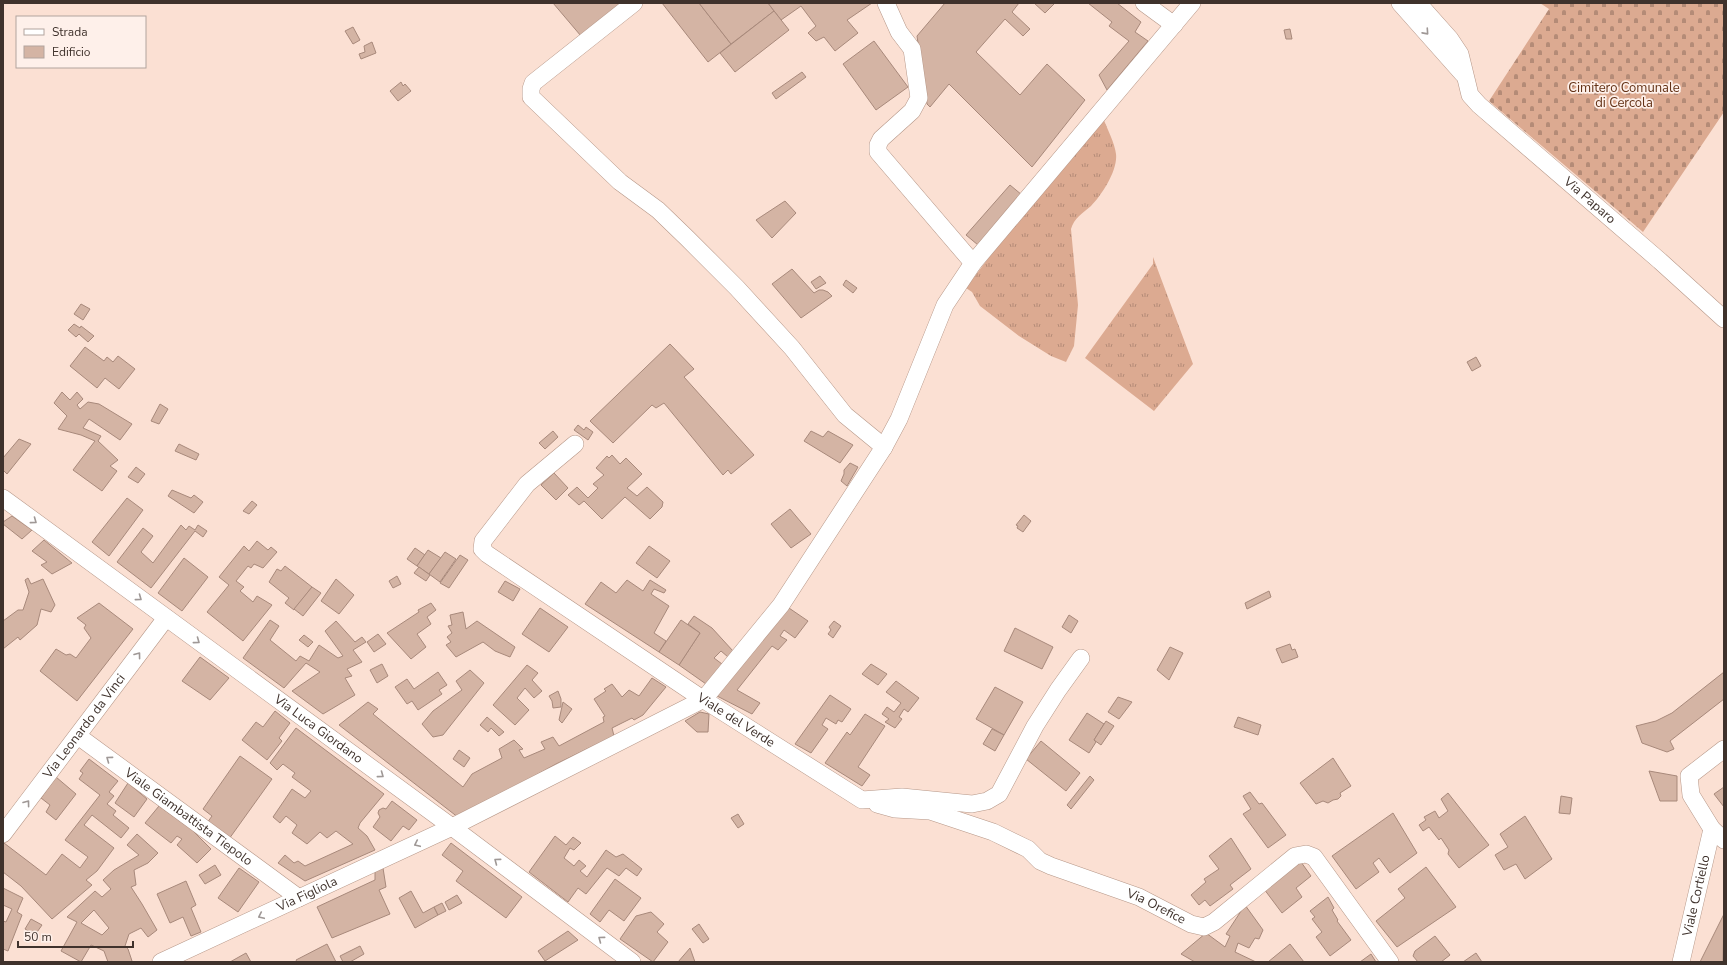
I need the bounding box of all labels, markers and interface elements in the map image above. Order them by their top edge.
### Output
legend [16,16,146,68]
text: Strada [52,24,88,40]
one-way arrow [1421,27,1428,35]
text: Edificio [52,44,91,60]
park label: Cimitero Comunale di Cercola [1568,79,1680,112]
street label: Via Paparo [1559,172,1620,228]
one-way arrow [30,516,37,523]
one-way arrow [135,593,142,600]
one-way arrow [193,636,200,643]
one-way arrow [134,652,141,659]
street label: Via Leonardo da Vinci [38,670,130,783]
street label: Viale del Verde [693,688,778,752]
street label: Via Luca Giordano [269,690,366,768]
one-way arrow [107,757,114,764]
street label: Viale Giambattista Tiepolo [120,763,256,870]
one-way arrow [377,771,384,778]
one-way arrow [22,801,29,808]
one-way arrow [413,839,421,847]
street label: Viale Cortiello [1678,853,1715,939]
one-way arrow [494,859,501,866]
street label: Via Figliola [273,872,340,916]
street label: Via Orefice [1123,884,1189,929]
one-way arrow [257,911,265,919]
scale bar [18,923,133,949]
text: 50 m [24,929,52,945]
one-way arrow [598,936,605,943]

